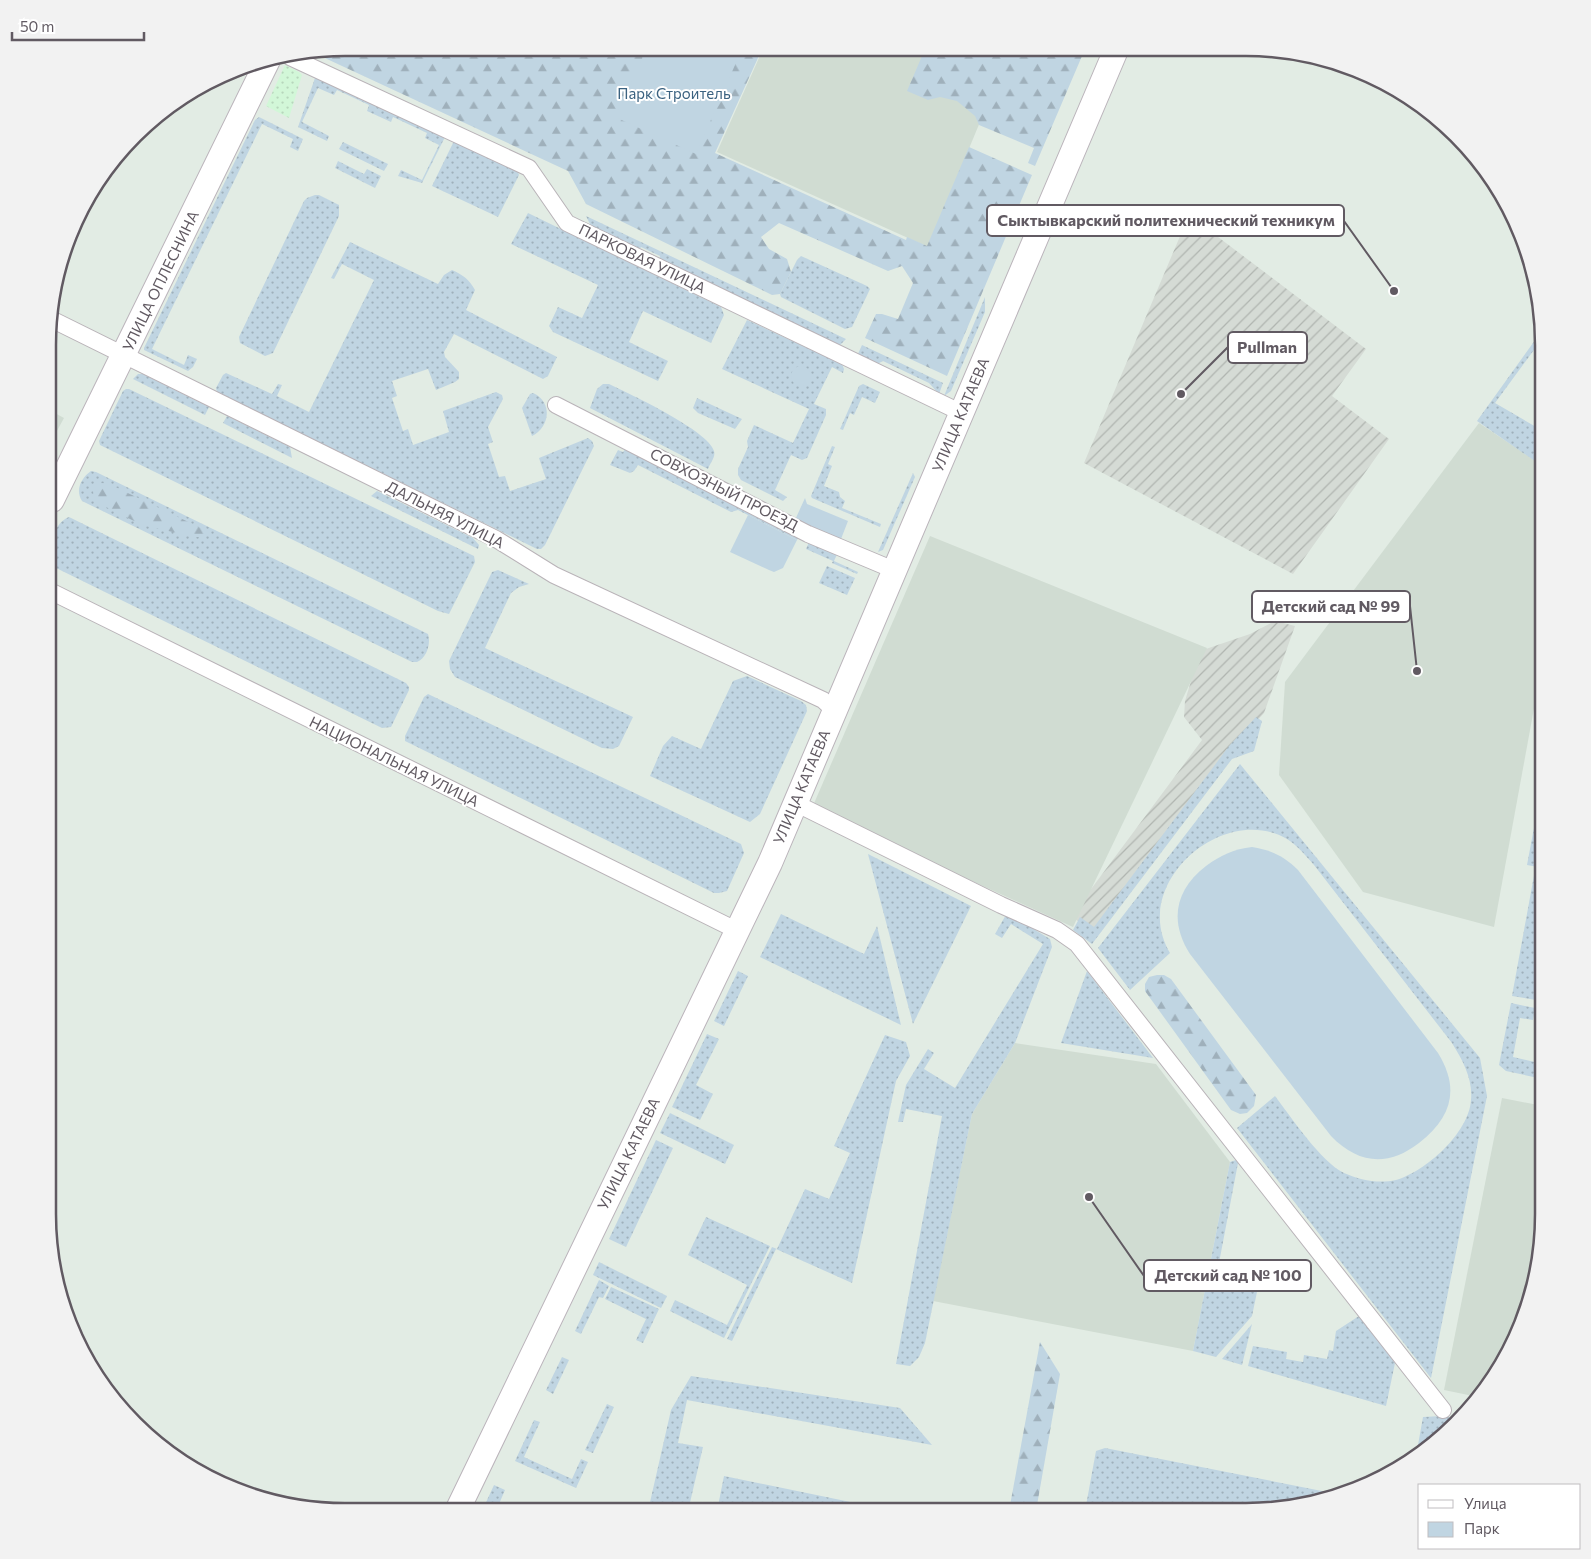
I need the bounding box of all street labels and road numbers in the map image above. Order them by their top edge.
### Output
street label: УЛИЦА ОПЛЕСНИНА [118,207,202,354]
street label: ПАРКОВАЯ УЛИЦА [576,220,709,297]
street label: УЛИЦА КАТАЕВА [928,355,992,475]
street label: СОВХОЗНЫЙ ПРОЕЗД [647,444,802,534]
street label: ДАЛЬНЯЯ УЛИЦА [383,477,508,552]
street label: НАЦИОНАЛЬНАЯ УЛИЦА [307,712,482,810]
street label: УЛИЦА КАТАЕВА [769,727,833,847]
street label: УЛИЦА КАТАЕВА [593,1094,663,1213]

